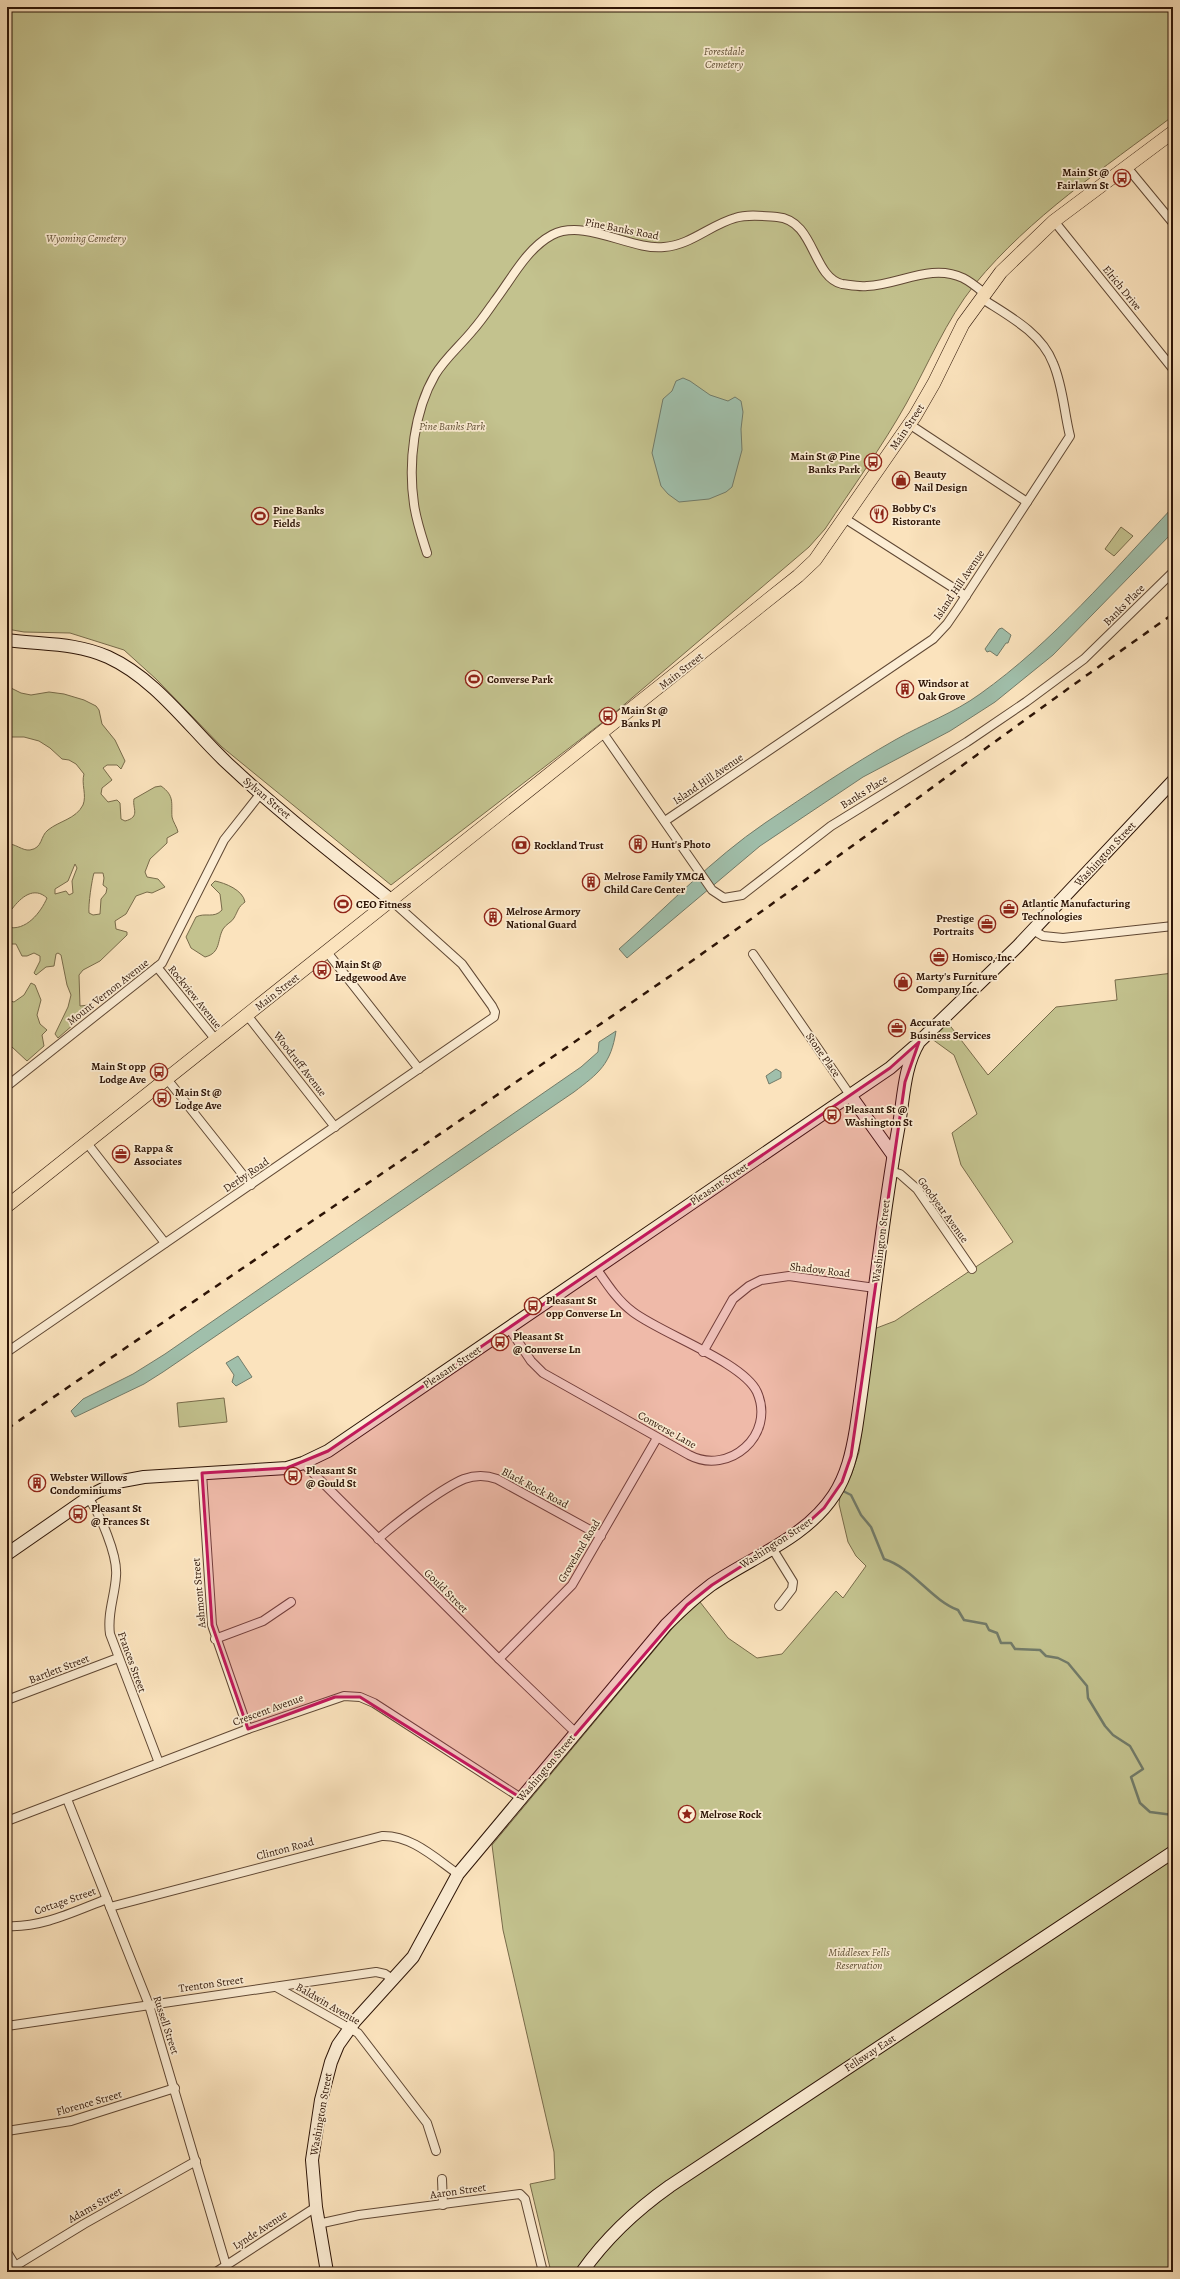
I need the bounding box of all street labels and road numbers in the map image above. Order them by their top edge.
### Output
street label: Pine Banks Road [584,214,660,244]
street label: Elrich Drive [1099,262,1145,314]
street label: Main Street [886,401,928,453]
street label: Island Hill Avenue [930,547,988,623]
street label: Banks Place [1100,581,1148,629]
street label: Main Street [656,649,707,693]
street label: Island Hill Avenue [670,750,746,808]
street label: Banks Place [838,772,891,812]
street label: Sylvan Street [240,774,294,823]
street label: Washington Street [1070,818,1139,890]
street label: Mount Vernon Avenue [64,955,152,1029]
street label: Rockview Avenue [165,962,225,1032]
street label: Main Street [252,970,303,1014]
street label: Woodruff Avenue [269,1028,330,1100]
street label: Stone Place [802,1030,844,1080]
street label: Derby Road [220,1154,272,1196]
street label: Pleasant Street [687,1159,751,1209]
street label: Goodyear Avenue [914,1174,972,1246]
street label: Washington Street [868,1198,894,1285]
street label: Shadow Road [789,1259,851,1281]
street label: Pleasant Street [420,1342,484,1392]
street label: Converse Lane [635,1408,699,1452]
street label: Black Rock Road [499,1464,571,1512]
street label: Washington Street [736,1514,816,1573]
street label: Groveland Road [554,1517,604,1585]
street label: Ashmont Street [188,1557,210,1630]
street label: Gould Street [421,1566,471,1616]
street label: Frances Street [114,1629,150,1695]
street label: Bartlett Street [27,1650,92,1687]
street label: Crescent Avenue [231,1690,305,1730]
street label: Washington Street [513,1731,579,1806]
street label: Clinton Road [255,1834,315,1864]
street label: Cottage Street [32,1883,98,1919]
street label: Trenton Street [178,1972,245,1996]
street label: Baldwin Avenue [293,1979,363,2029]
street label: Russell Street [149,1994,183,2057]
street label: Fellsway East [841,2030,899,2075]
street label: Washington Street [306,2071,336,2158]
street label: Florence Street [54,2086,124,2120]
street label: Aaron Street [428,2180,487,2202]
street label: Adams Street [64,2183,125,2227]
street label: Lynde Avenue [230,2207,290,2253]

